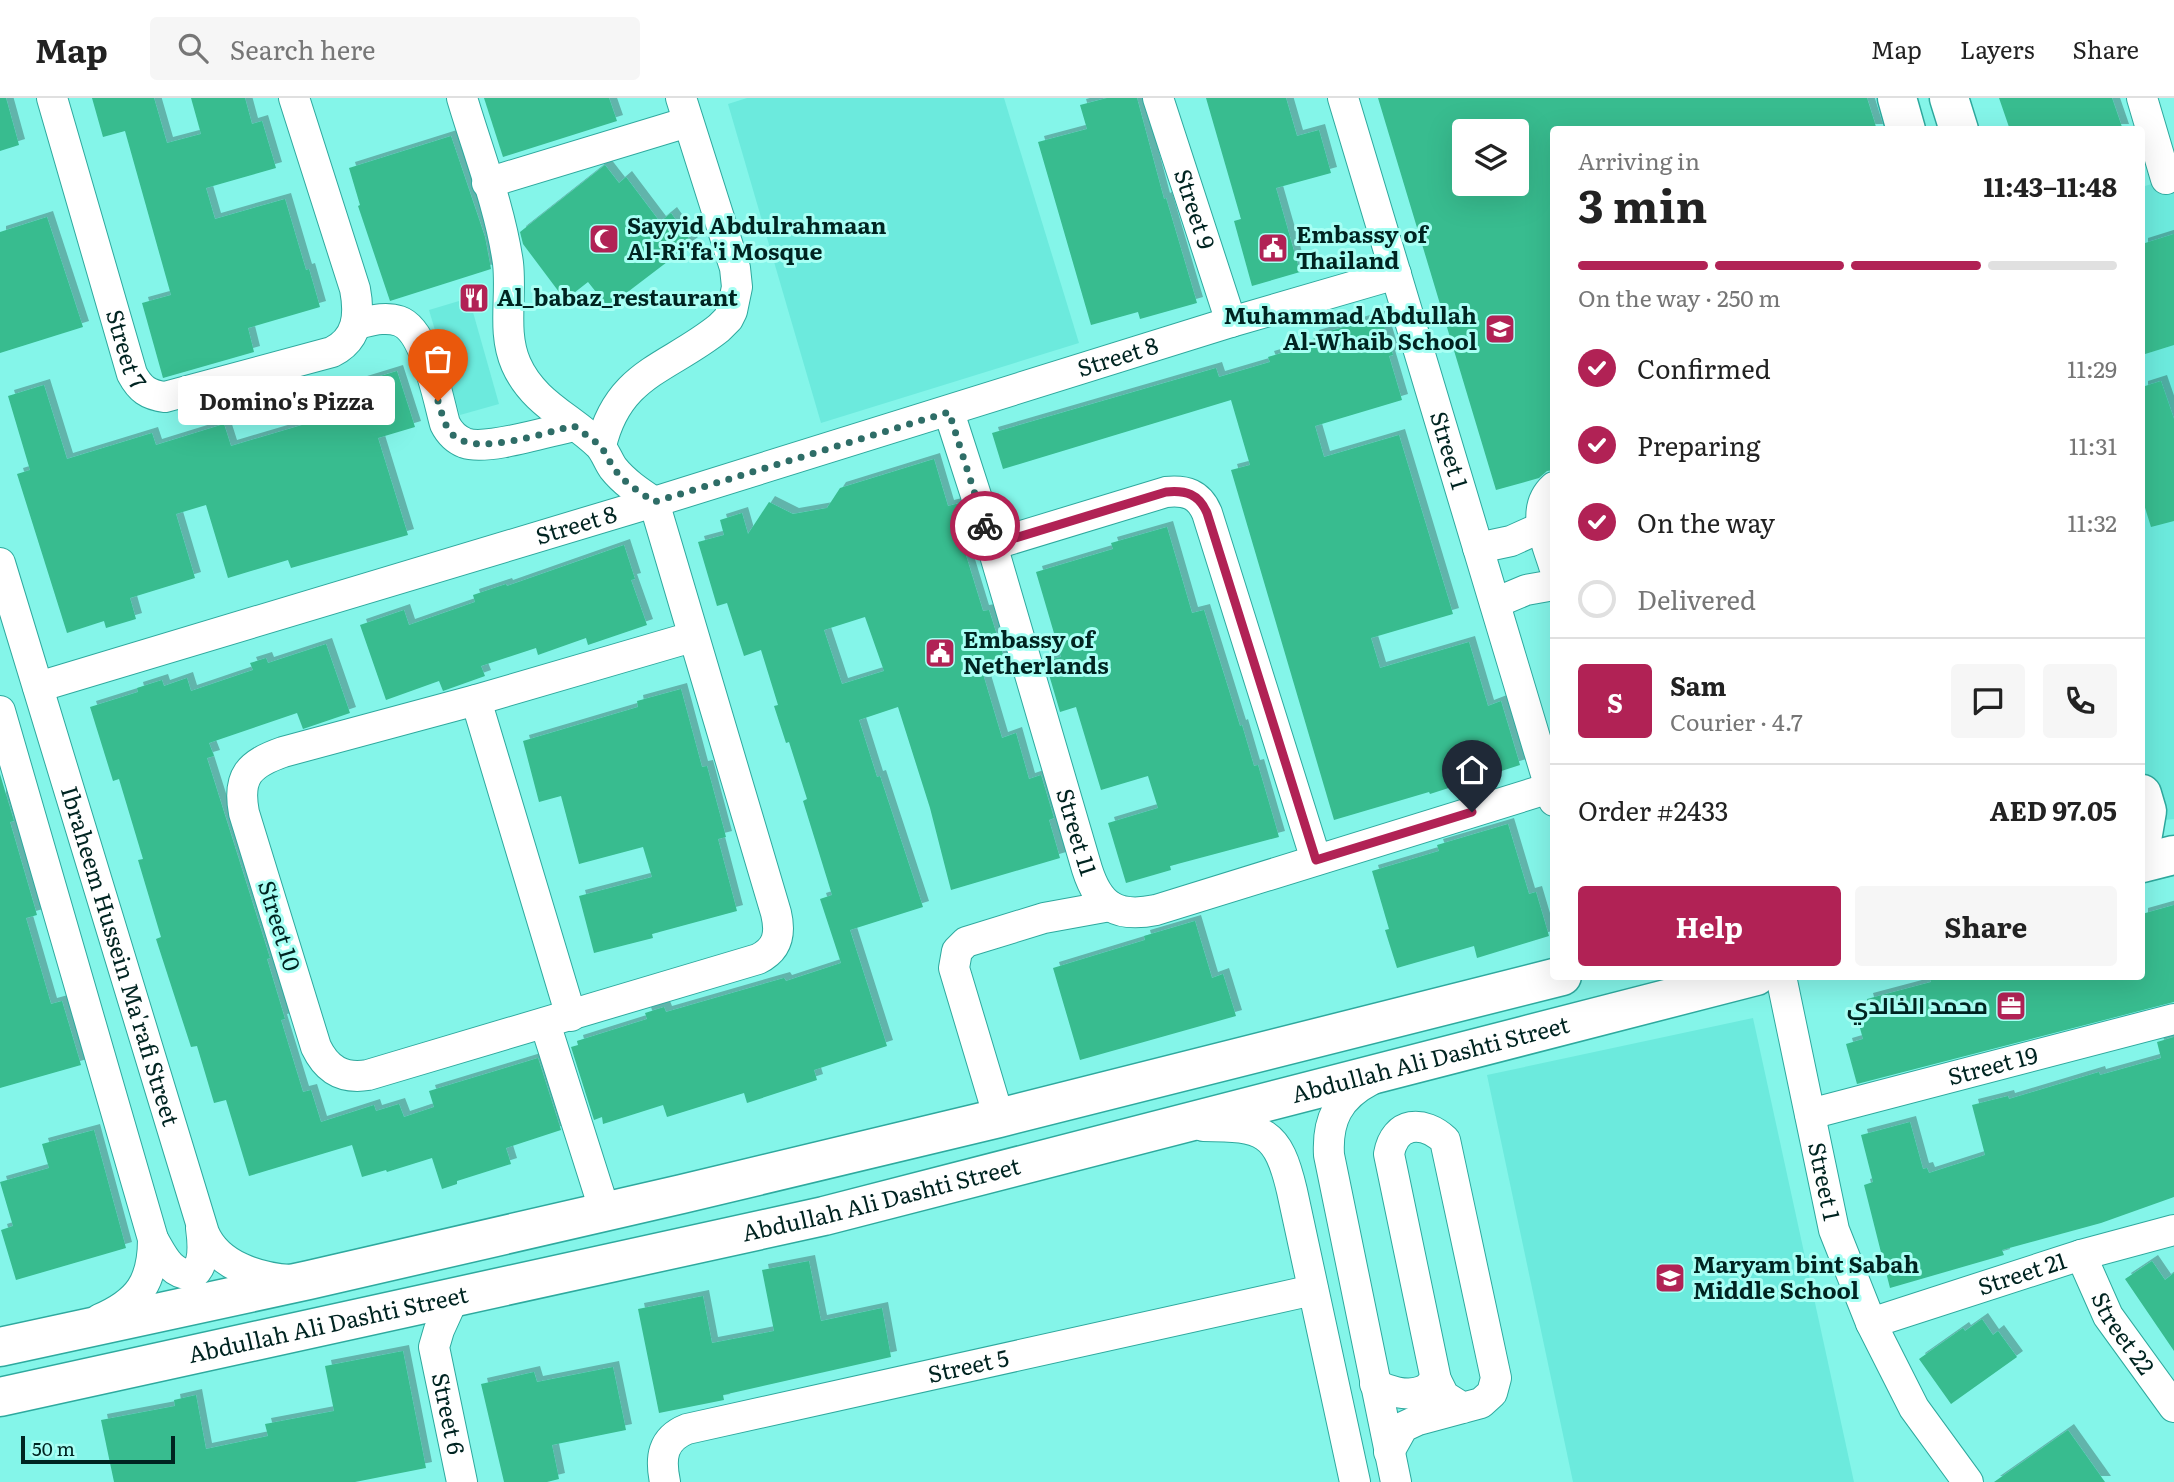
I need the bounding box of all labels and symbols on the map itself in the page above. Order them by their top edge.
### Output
street label: Street 9 [1167,164,1225,253]
place label: Sayyid Abdulrahmaan Al-Ri'fa'i Mosque [627,207,887,267]
place label: Embassy of Thailand [1296,216,1429,276]
mosque icon: Sayyid Abdulrahmaan Al-Ri'fa'i Mosque [587,222,621,256]
public building icon: Embassy of Thailand [1256,231,1290,265]
place label: Al_babaz_restaurant [497,279,738,313]
restaurant icon: Al_babaz_restaurant [457,281,491,315]
place label: Muhammad Abdullah Al-Whaib School [1224,297,1477,357]
street label: Street 7 [99,305,156,396]
school or university icon: Muhammad Abdullah Al-Whaib School [1483,312,1517,346]
street label: Street 8 [1072,327,1162,384]
pin [408,329,468,401]
callout: Domino's Pizza [179,376,396,426]
street label: Street 1 [1423,407,1478,493]
courier [950,491,1020,561]
street label: Street 8 [531,495,620,552]
place label: Embassy of Netherlands [963,621,1109,681]
public building icon: Embassy of Netherlands [923,636,957,670]
pin [1442,740,1502,812]
street label: Ibraheem Hussein Ma'rafi Street [54,781,190,1130]
street label: Street 11 [1049,784,1107,880]
street label: Street 10 [251,876,311,975]
place label: محمد الخالدي [1847,987,1988,1025]
office icon: محمد الخالدي [1994,989,2028,1023]
street label: Abdullah Ali Dashti Street [1288,1006,1573,1110]
street label: Street 19 [1944,1036,2041,1092]
street label: Street 1 [1801,1139,1851,1224]
street label: Abdullah Ali Dashti Street [738,1147,1024,1249]
street label: Street 21 [1973,1242,2070,1302]
place label: Maryam bint Sabah Middle School [1693,1246,1920,1306]
school or university icon: Maryam bint Sabah Middle School [1653,1261,1687,1295]
street label: Abdullah Ali Dashti Street [185,1276,471,1370]
street label: Street 22 [2084,1286,2164,1381]
street label: Street 5 [924,1339,1012,1390]
street label: Street 6 [425,1369,475,1457]
scale bar [21,1433,175,1465]

